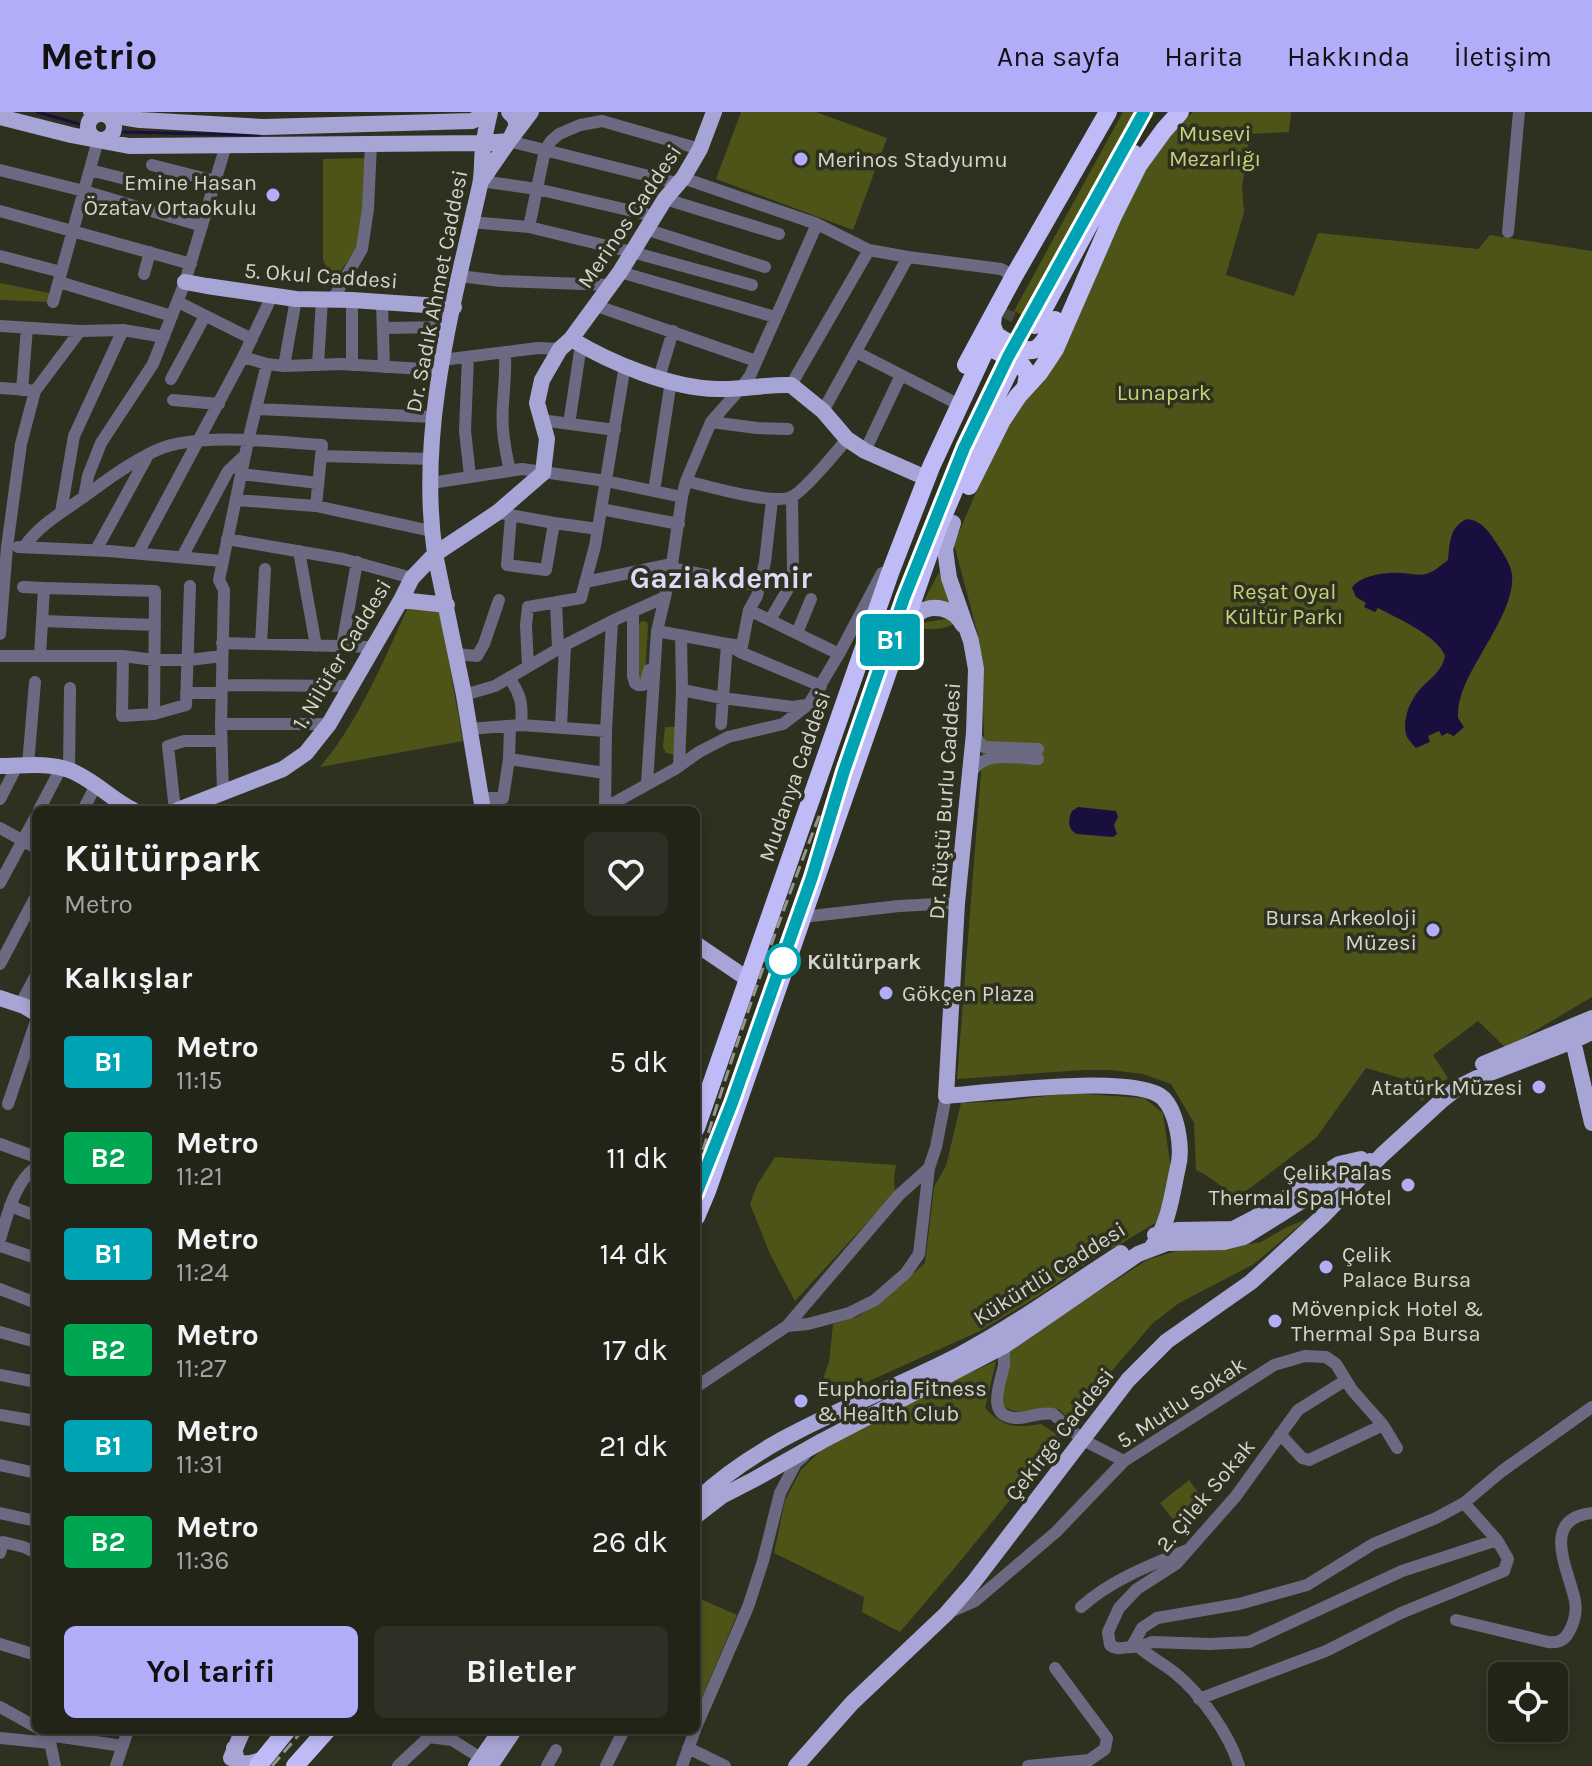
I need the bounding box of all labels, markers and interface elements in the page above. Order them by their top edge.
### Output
text: Metrio [40,34,157,79]
text: Ana sayfa [997,40,1120,73]
text: Harita [1164,40,1243,73]
text: Hakkında [1287,40,1410,73]
text: İletişim [1454,40,1552,73]
park label: Musevi Mezarlığı [1169,121,1261,172]
street label: Merinos Caddesi [572,140,687,293]
place label: Merinos Stadyumu [817,147,1008,173]
marker: Merinos Stadyumu [792,150,810,168]
street label: Dr. Sadık Ahmet Caddesi [401,168,473,415]
place label: Emine Hasan Özatav Ortaokulu [84,170,257,221]
marker: Emine Hasan Özatav Ortaokulu [264,186,282,204]
street label: 5. Okul Caddesi [243,258,399,294]
park label: Lunapark [1117,380,1211,406]
district label: Gaziakdemir [630,560,812,596]
street label: 1. Nilüfer Caddesi [287,575,397,734]
park label: Reşat Oyal Kültür Parkı [1225,579,1343,630]
line badge: B1 [854,614,926,666]
text: B1 [876,623,904,656]
street label: Dr. Rüştü Burlu Caddesi [924,682,966,920]
street label: Mudanya Caddesi [754,687,836,865]
button: heart [584,832,668,916]
text: Kültürpark [64,836,261,881]
text: Metro [64,889,133,920]
place label: Bursa Arkeoloji Müzesi [1265,905,1417,956]
marker: Bursa Arkeoloji Müzesi [1424,921,1442,939]
marker: Kültürpark [766,944,800,978]
place label: Kültürpark [807,949,921,975]
text: Kalkışlar [64,960,192,996]
place label: Gökçen Plaza [902,981,1035,1007]
marker: Gökçen Plaza [877,984,895,1002]
text: Metro [176,1029,259,1065]
text: 5 dk [609,1044,668,1080]
text: B1 [94,1045,122,1078]
text: 11:15 [176,1065,222,1096]
place label: Atatürk Müzesi [1371,1075,1523,1101]
marker: Atatürk Müzesi [1530,1078,1548,1096]
text: Metro [176,1125,259,1161]
text: 11 dk [606,1140,668,1176]
text: B2 [90,1141,126,1174]
place label: Çelik Palas Thermal Spa Hotel [1208,1160,1392,1211]
text: 11:21 [176,1161,223,1192]
marker: Çelik Palas Thermal Spa Hotel [1399,1176,1417,1194]
street label: Kükürtlü Caddesi [969,1217,1130,1331]
text: Metro [176,1221,259,1257]
text: 14 dk [600,1236,668,1272]
text: B1 [94,1237,122,1270]
place label: Çelik Palace Bursa [1342,1242,1471,1293]
text: 11:24 [176,1257,229,1288]
marker: Çelik Palace Bursa [1317,1258,1335,1276]
place label: Mövenpick Hotel & Thermal Spa Bursa [1291,1296,1483,1347]
marker: Mövenpick Hotel & Thermal Spa Bursa [1266,1312,1284,1330]
text: Metro [176,1317,259,1353]
text: 17 dk [602,1332,668,1368]
text: B2 [90,1333,126,1366]
street label: 5. Mutlu Sokak [1112,1351,1251,1454]
text: 11:27 [176,1353,226,1384]
street label: Çekirge Caddesi [1000,1363,1120,1506]
place label: Euphoria Fitness & Health Club [817,1376,987,1427]
marker: Euphoria Fitness & Health Club [792,1392,810,1410]
text: Metro [176,1413,259,1449]
text: 21 dk [599,1428,668,1464]
text: B1 [94,1429,122,1462]
street label: 2. Çilek Sokak [1151,1434,1260,1557]
text: 11:31 [176,1449,223,1480]
text: Metro [176,1509,259,1545]
text: 26 dk [592,1524,668,1560]
text: B2 [90,1525,126,1558]
text: 11:36 [176,1545,229,1576]
button: Yol tarifi [64,1626,358,1718]
button: Biletler [374,1626,668,1718]
map controls [1488,1662,1568,1742]
button: locate [1488,1662,1568,1742]

